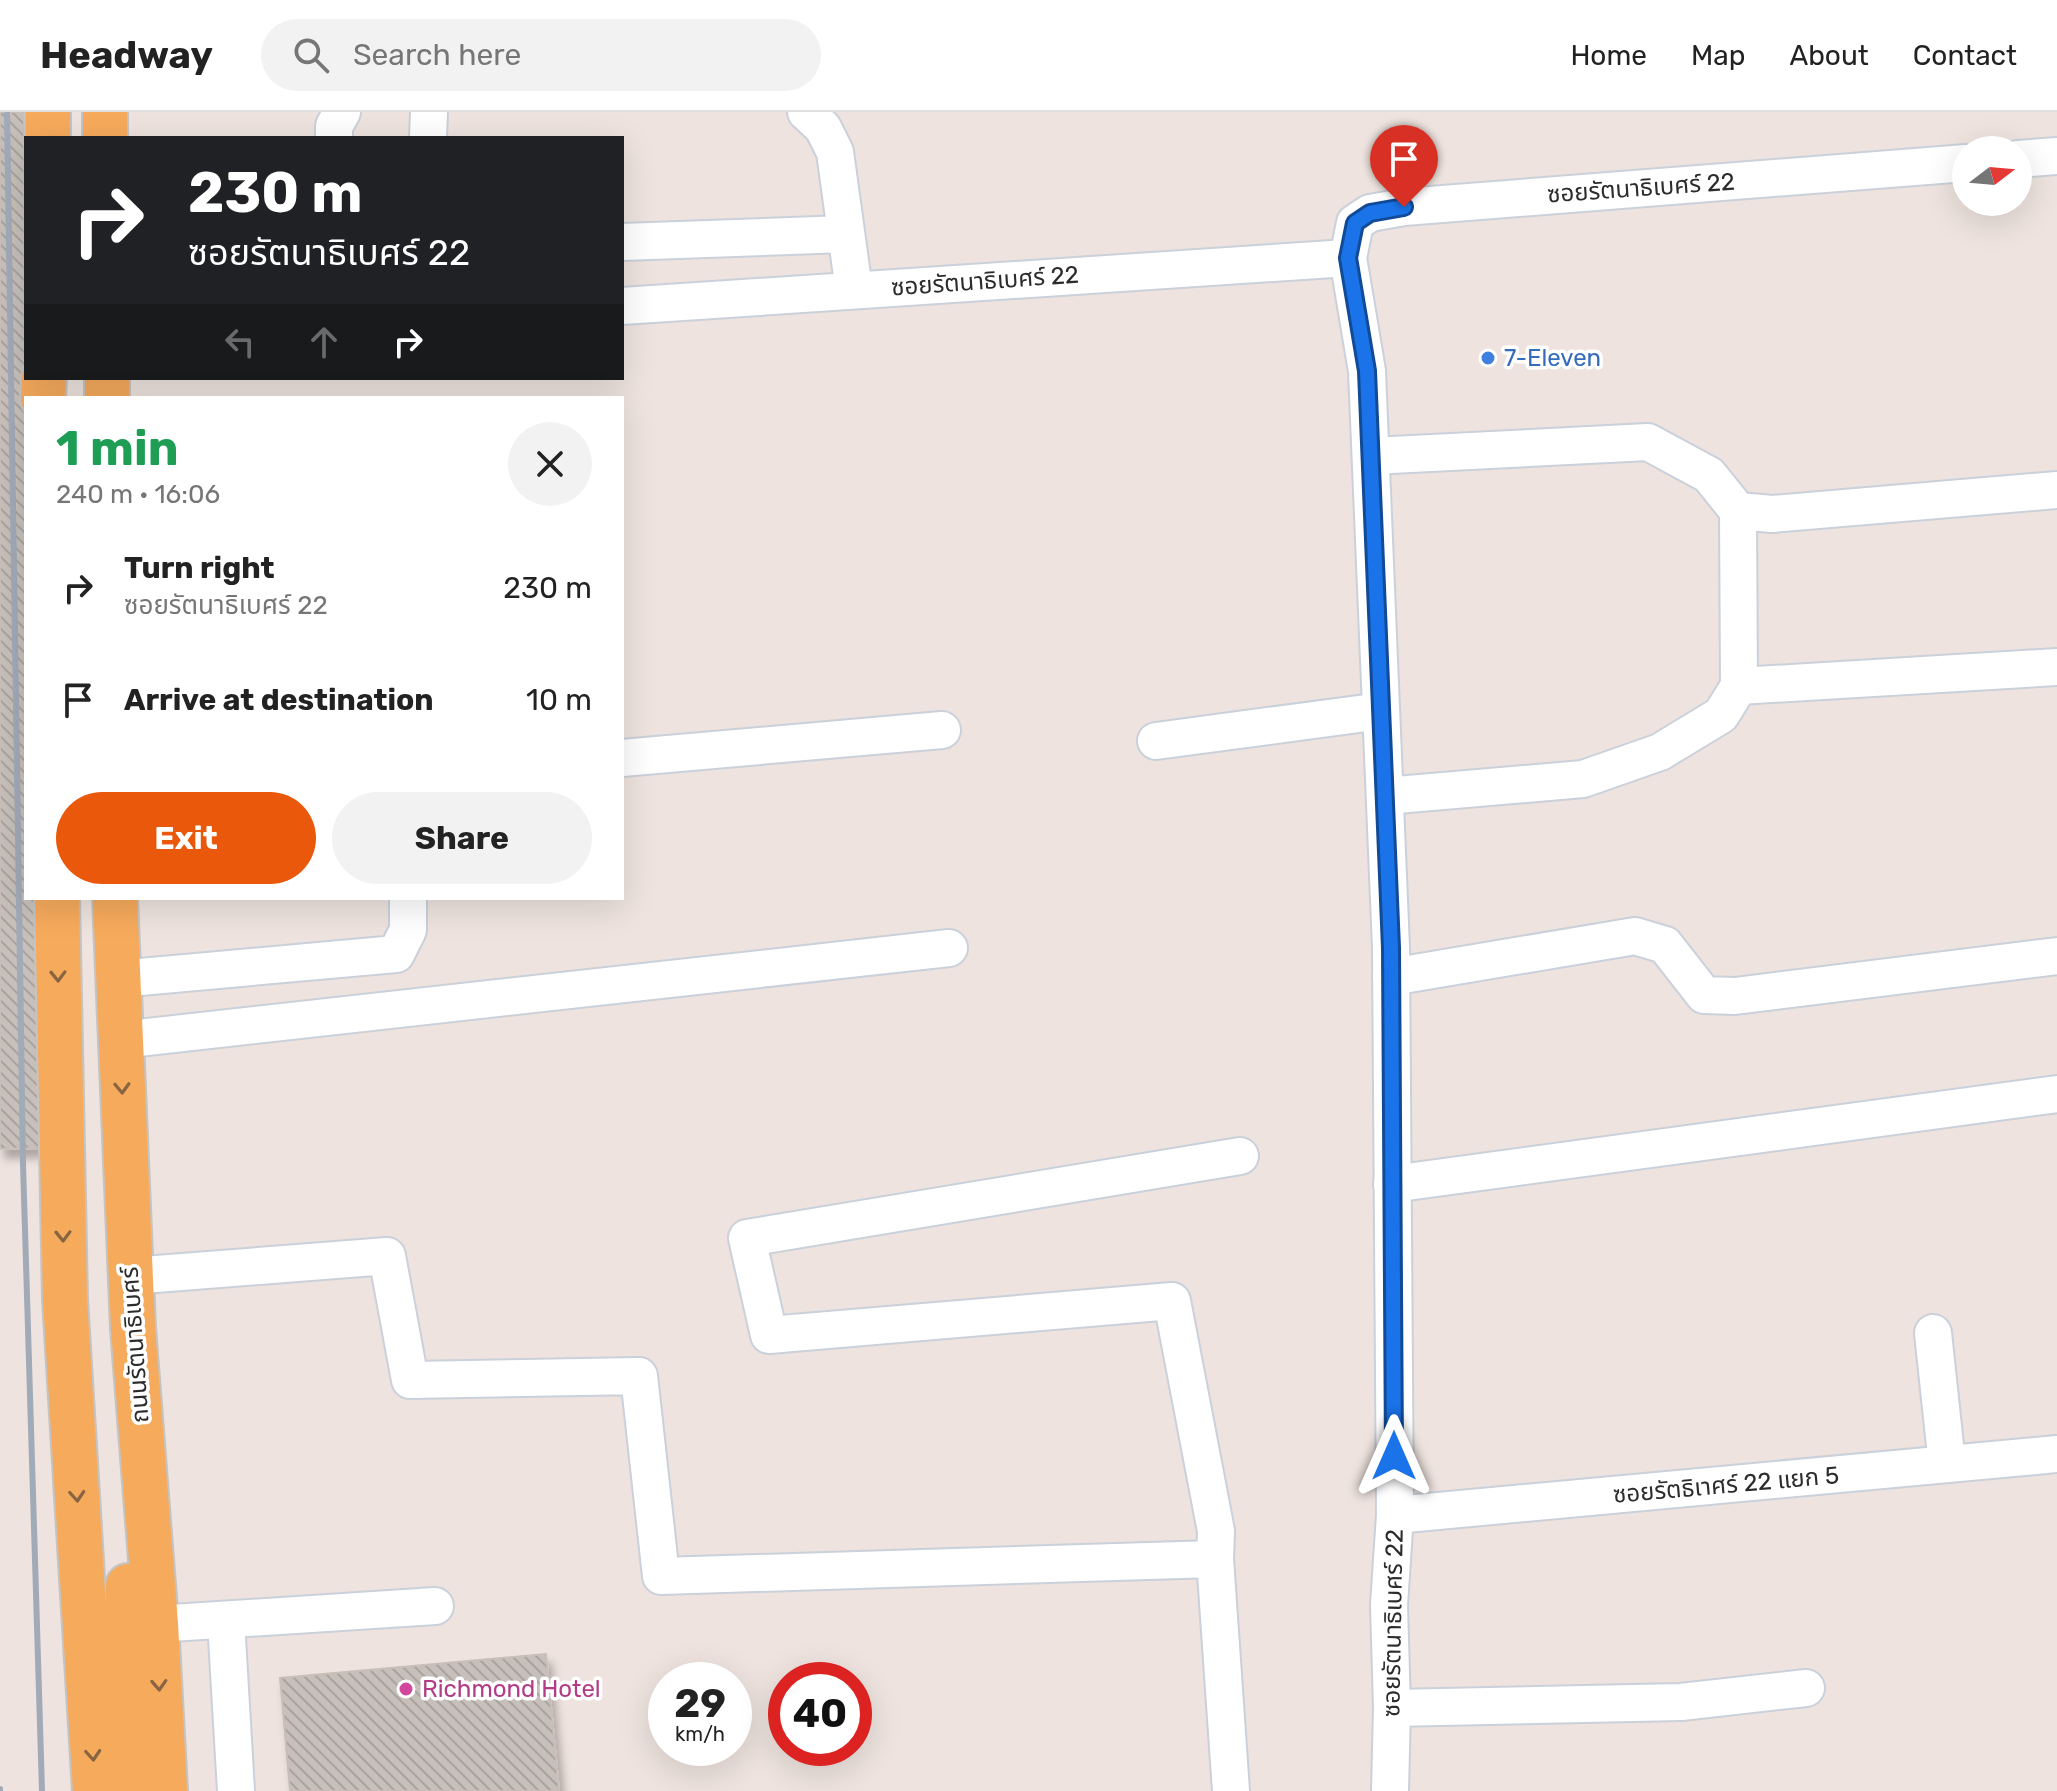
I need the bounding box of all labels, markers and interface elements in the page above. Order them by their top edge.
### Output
search box [261,19,821,91]
text: Headway [40,32,213,78]
icon: search [289,33,333,77]
text: Search here [353,37,521,73]
text: Home [1570,39,1647,72]
text: Map [1691,39,1745,72]
text: About [1789,39,1869,72]
text: Contact [1913,39,2017,72]
pin [1370,125,1438,207]
north arrow [1952,136,2032,216]
map controls [1952,136,2032,216]
icon: arrive [1382,137,1426,181]
text: 230 m [188,160,363,226]
street label: ซอยรัตนาธิเบศร์ 22 [1546,167,1736,209]
icon: right [56,168,160,272]
text: ซอยรัตนาธิเบศร์ 22 [188,231,470,274]
street label: ซอยรัตนาธิเบศร์ 22 [890,260,1080,302]
icon: left [218,320,262,364]
icon: ahead [302,320,346,364]
icon: right [386,320,430,364]
place label: 7-Eleven [1504,344,1601,372]
marker: 7-Eleven [1479,349,1497,367]
text: 1 min [56,420,179,477]
button: close [508,422,592,506]
text: 240 m · 16:06 [56,479,220,510]
text: Turn right [124,550,275,586]
icon: right [56,566,100,610]
text: 230 m [503,570,592,606]
text: ซอยรัตนาธิเบศร์ 22 [124,590,328,621]
icon: arrive [56,678,100,722]
text: Arrive at destination [124,682,434,718]
text: 10 m [526,682,592,718]
button: Exit [56,792,316,884]
button: Share [332,792,592,884]
one-way arrow [50,970,67,983]
one-way arrow [114,1082,131,1095]
one-way arrow [55,1230,72,1243]
street label: ถนนรัตนาธิเบศร์ [115,1265,154,1424]
position arrow [1352,1414,1436,1498]
street label: ซอยรัตธิเาศร์ 22 แยก 5 [1612,1461,1840,1509]
one-way arrow [68,1490,85,1503]
street label: ซอยรัตนาธิเบศร์ 22 [1377,1529,1409,1717]
speed limit sign: 40 [768,1662,872,1766]
place label: Richmond Hotel [422,1675,601,1703]
one-way arrow [151,1679,168,1692]
marker: Richmond Hotel [397,1680,415,1698]
text: 29 [674,1680,726,1727]
text: km/h [675,1722,725,1746]
one-way arrow [84,1749,101,1762]

